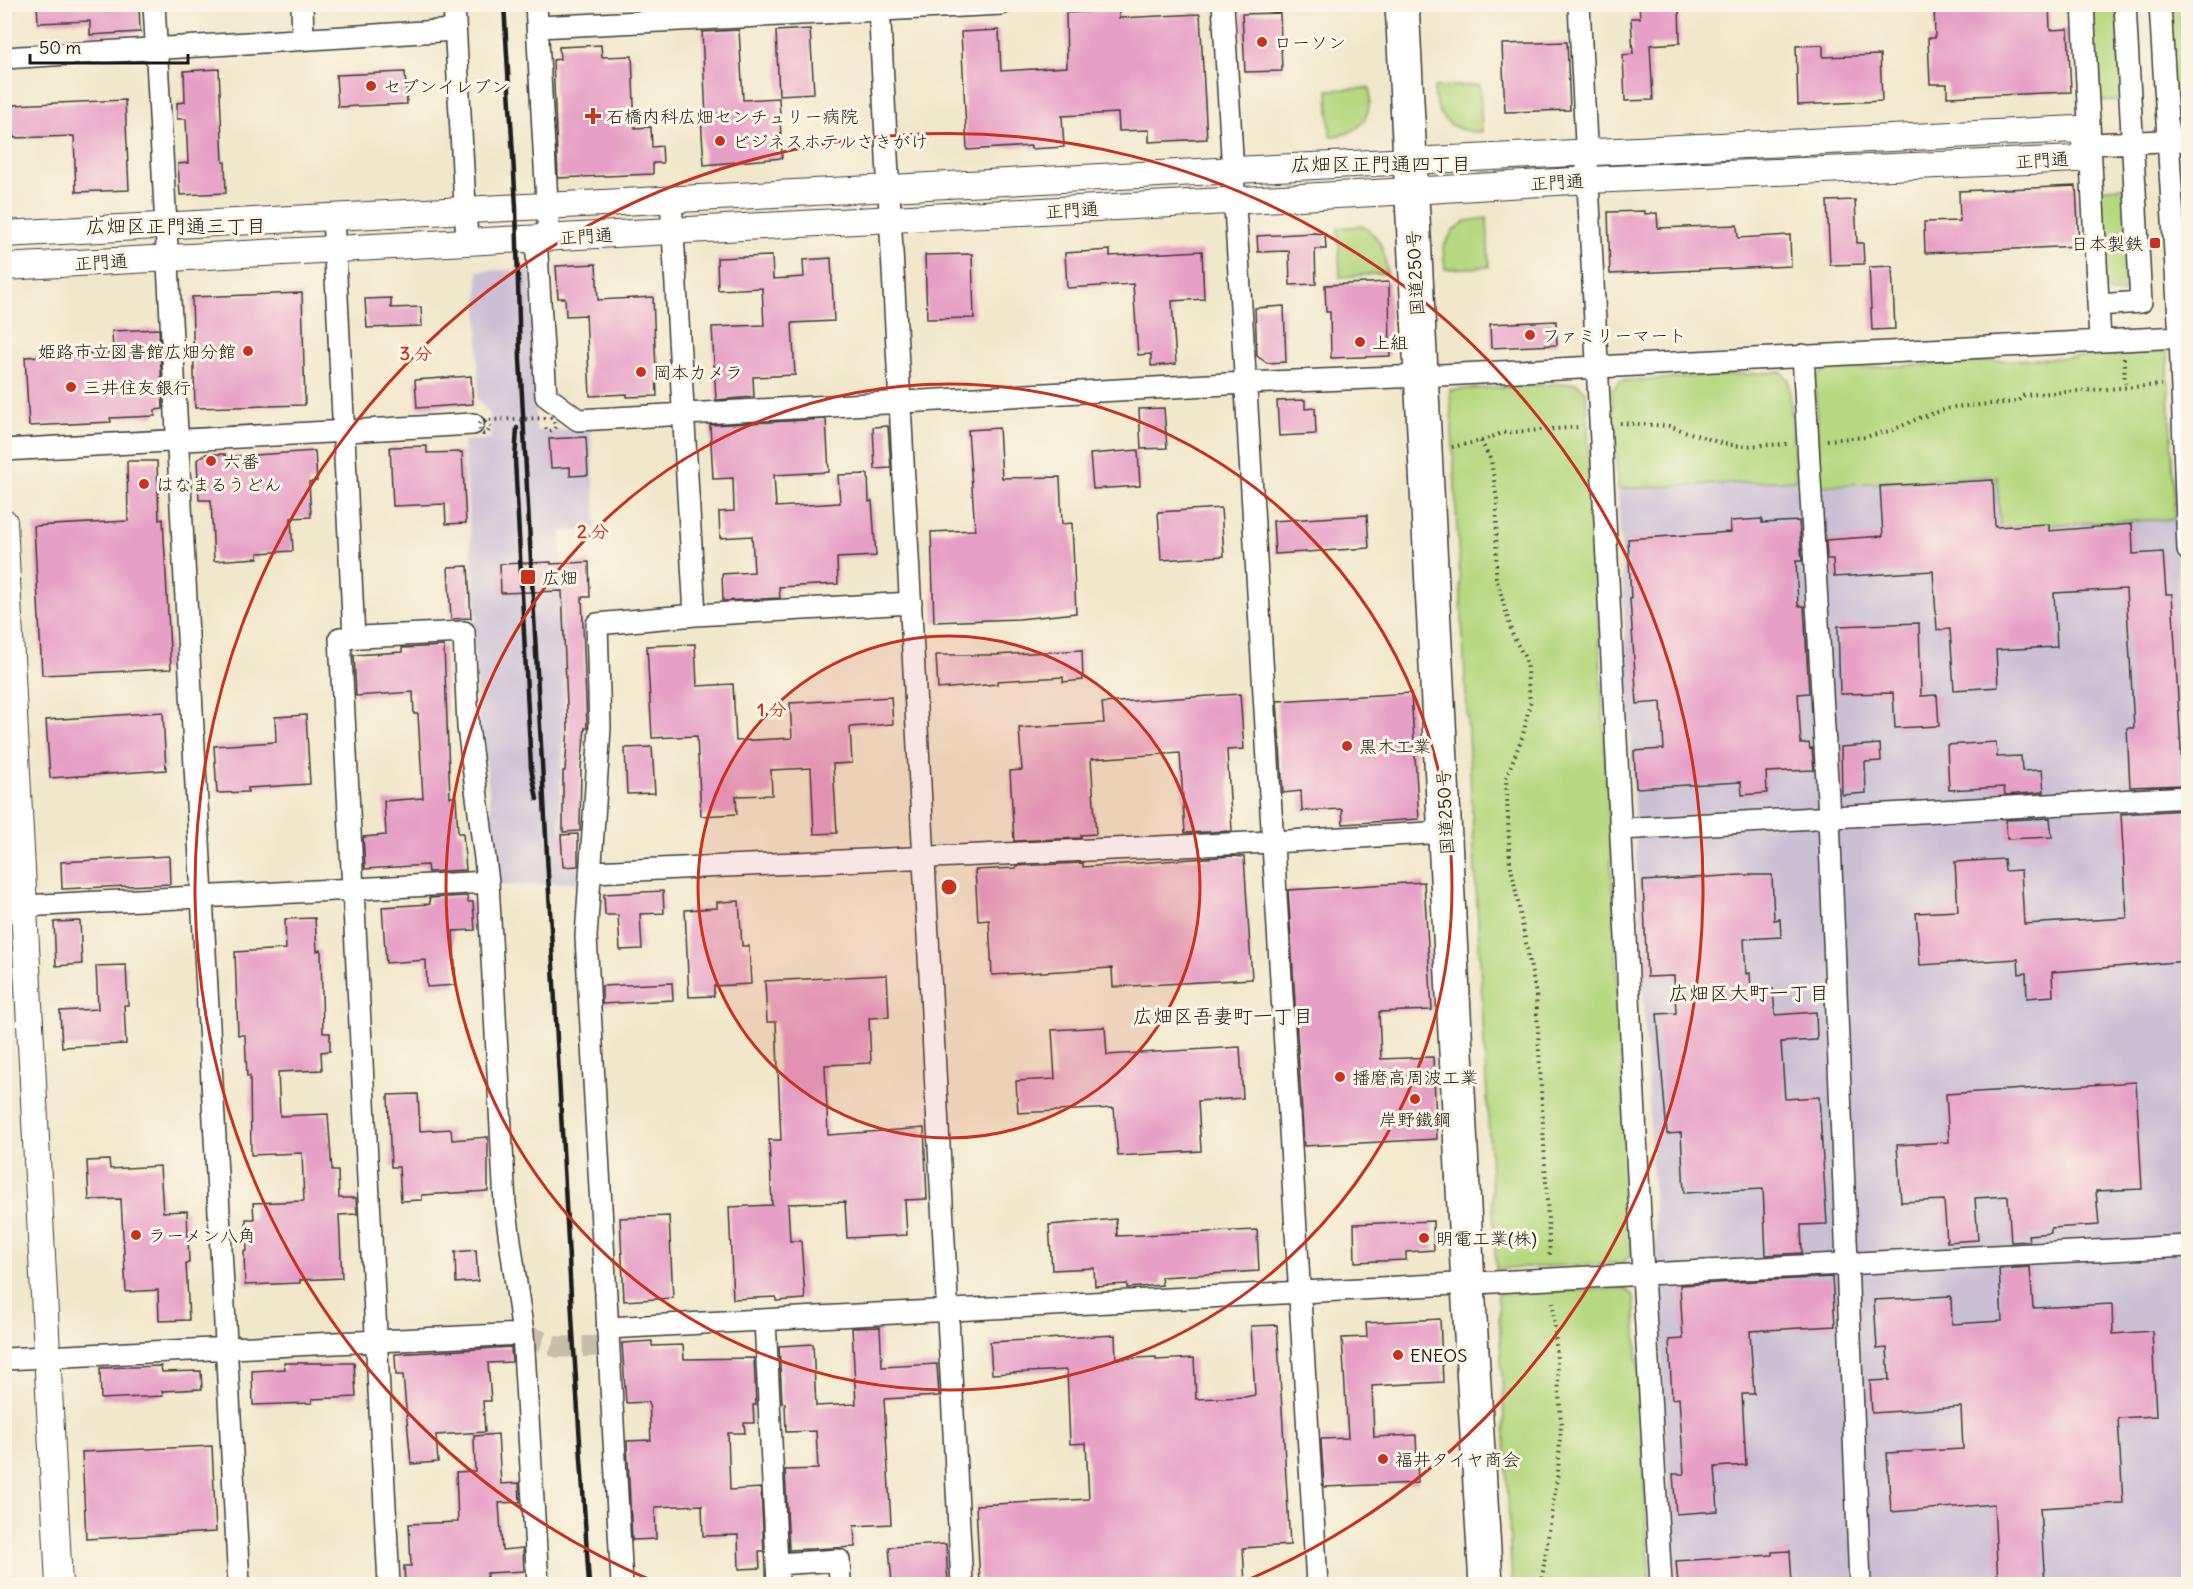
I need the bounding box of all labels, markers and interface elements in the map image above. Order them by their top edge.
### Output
scale bar [30,27,188,65]
place label: ローソン [1274,31,1346,54]
marker: ローソン [1255,35,1269,49]
text: 50 m [39,36,81,59]
place label: セブンイレブン [383,75,509,98]
marker: セブンイレブン [364,79,378,93]
place label: 石橋内科広畑センチュリー病院 [606,105,858,128]
marker: 石橋内科広畑センチュリー病院 [584,107,602,125]
place label: ビジネスホテルさきがけ [732,130,928,153]
marker: ビジネスホテルさきがけ [713,134,727,148]
street label: 正門通 [2014,147,2070,173]
district label: 広畑区正門通四丁目 [1291,151,1471,176]
street label: 正門通 [1529,169,1585,195]
street label: 正門通 [1044,197,1100,223]
district label: 広畑区正門通三丁目 [86,213,266,238]
street label: 正門通 [558,223,614,249]
street label: 国道250号 [1401,229,1429,317]
place label: 日本製鉄 [2071,232,2143,255]
marker: 日本製鉄 [2148,236,2162,250]
street label: 正門通 [73,249,129,275]
place label: ファミリーマート [1542,324,1686,347]
marker: ファミリーマート [1523,328,1537,342]
place label: 上組 [1372,331,1408,354]
marker: 上組 [1353,335,1367,349]
place label: 姫路市立図書館広畑分館 [38,340,236,363]
text: 3 分 [400,342,432,365]
marker: 姫路市立図書館広畑分館 [241,344,255,358]
place label: 岡本カメラ [653,361,743,384]
marker: 岡本カメラ [634,365,648,379]
place label: 三井住友銀行 [83,376,191,399]
marker: 三井住友銀行 [64,380,78,394]
place label: 六番 [223,450,259,473]
marker: 六番 [204,454,218,468]
place label: はなまるうどん [156,473,282,496]
marker: はなまるうどん [137,477,151,491]
text: 2 分 [577,520,609,543]
place label: 広畑 [542,566,578,589]
marker: 広畑 [519,568,537,586]
text: 1 分 [757,698,787,721]
place label: 黒木工業 [1359,735,1431,758]
marker: 黒木工業 [1340,739,1354,753]
street label: 国道250号 [1431,768,1459,856]
centre of rings [939,877,959,897]
district label: 広畑区大町一丁目 [1669,980,1829,1005]
district label: 広畑区吾妻町一丁目 [1133,1003,1313,1028]
place label: 播磨高周波工業 [1352,1066,1478,1089]
marker: 播磨高周波工業 [1333,1070,1347,1084]
marker: 岸野鐵鋼 [1408,1092,1422,1106]
place label: 岸野鐵鋼 [1379,1108,1451,1131]
place label: ラーメン八角 [148,1224,256,1247]
place label: 明電工業(株) [1436,1227,1537,1250]
marker: ラーメン八角 [129,1228,143,1242]
marker: 明電工業(株) [1417,1231,1431,1245]
place label: ENEOS [1410,1344,1467,1367]
marker: ENEOS [1391,1348,1405,1362]
place label: 福井タイヤ商会 [1395,1448,1520,1471]
marker: 福井タイヤ商会 [1376,1452,1390,1466]

